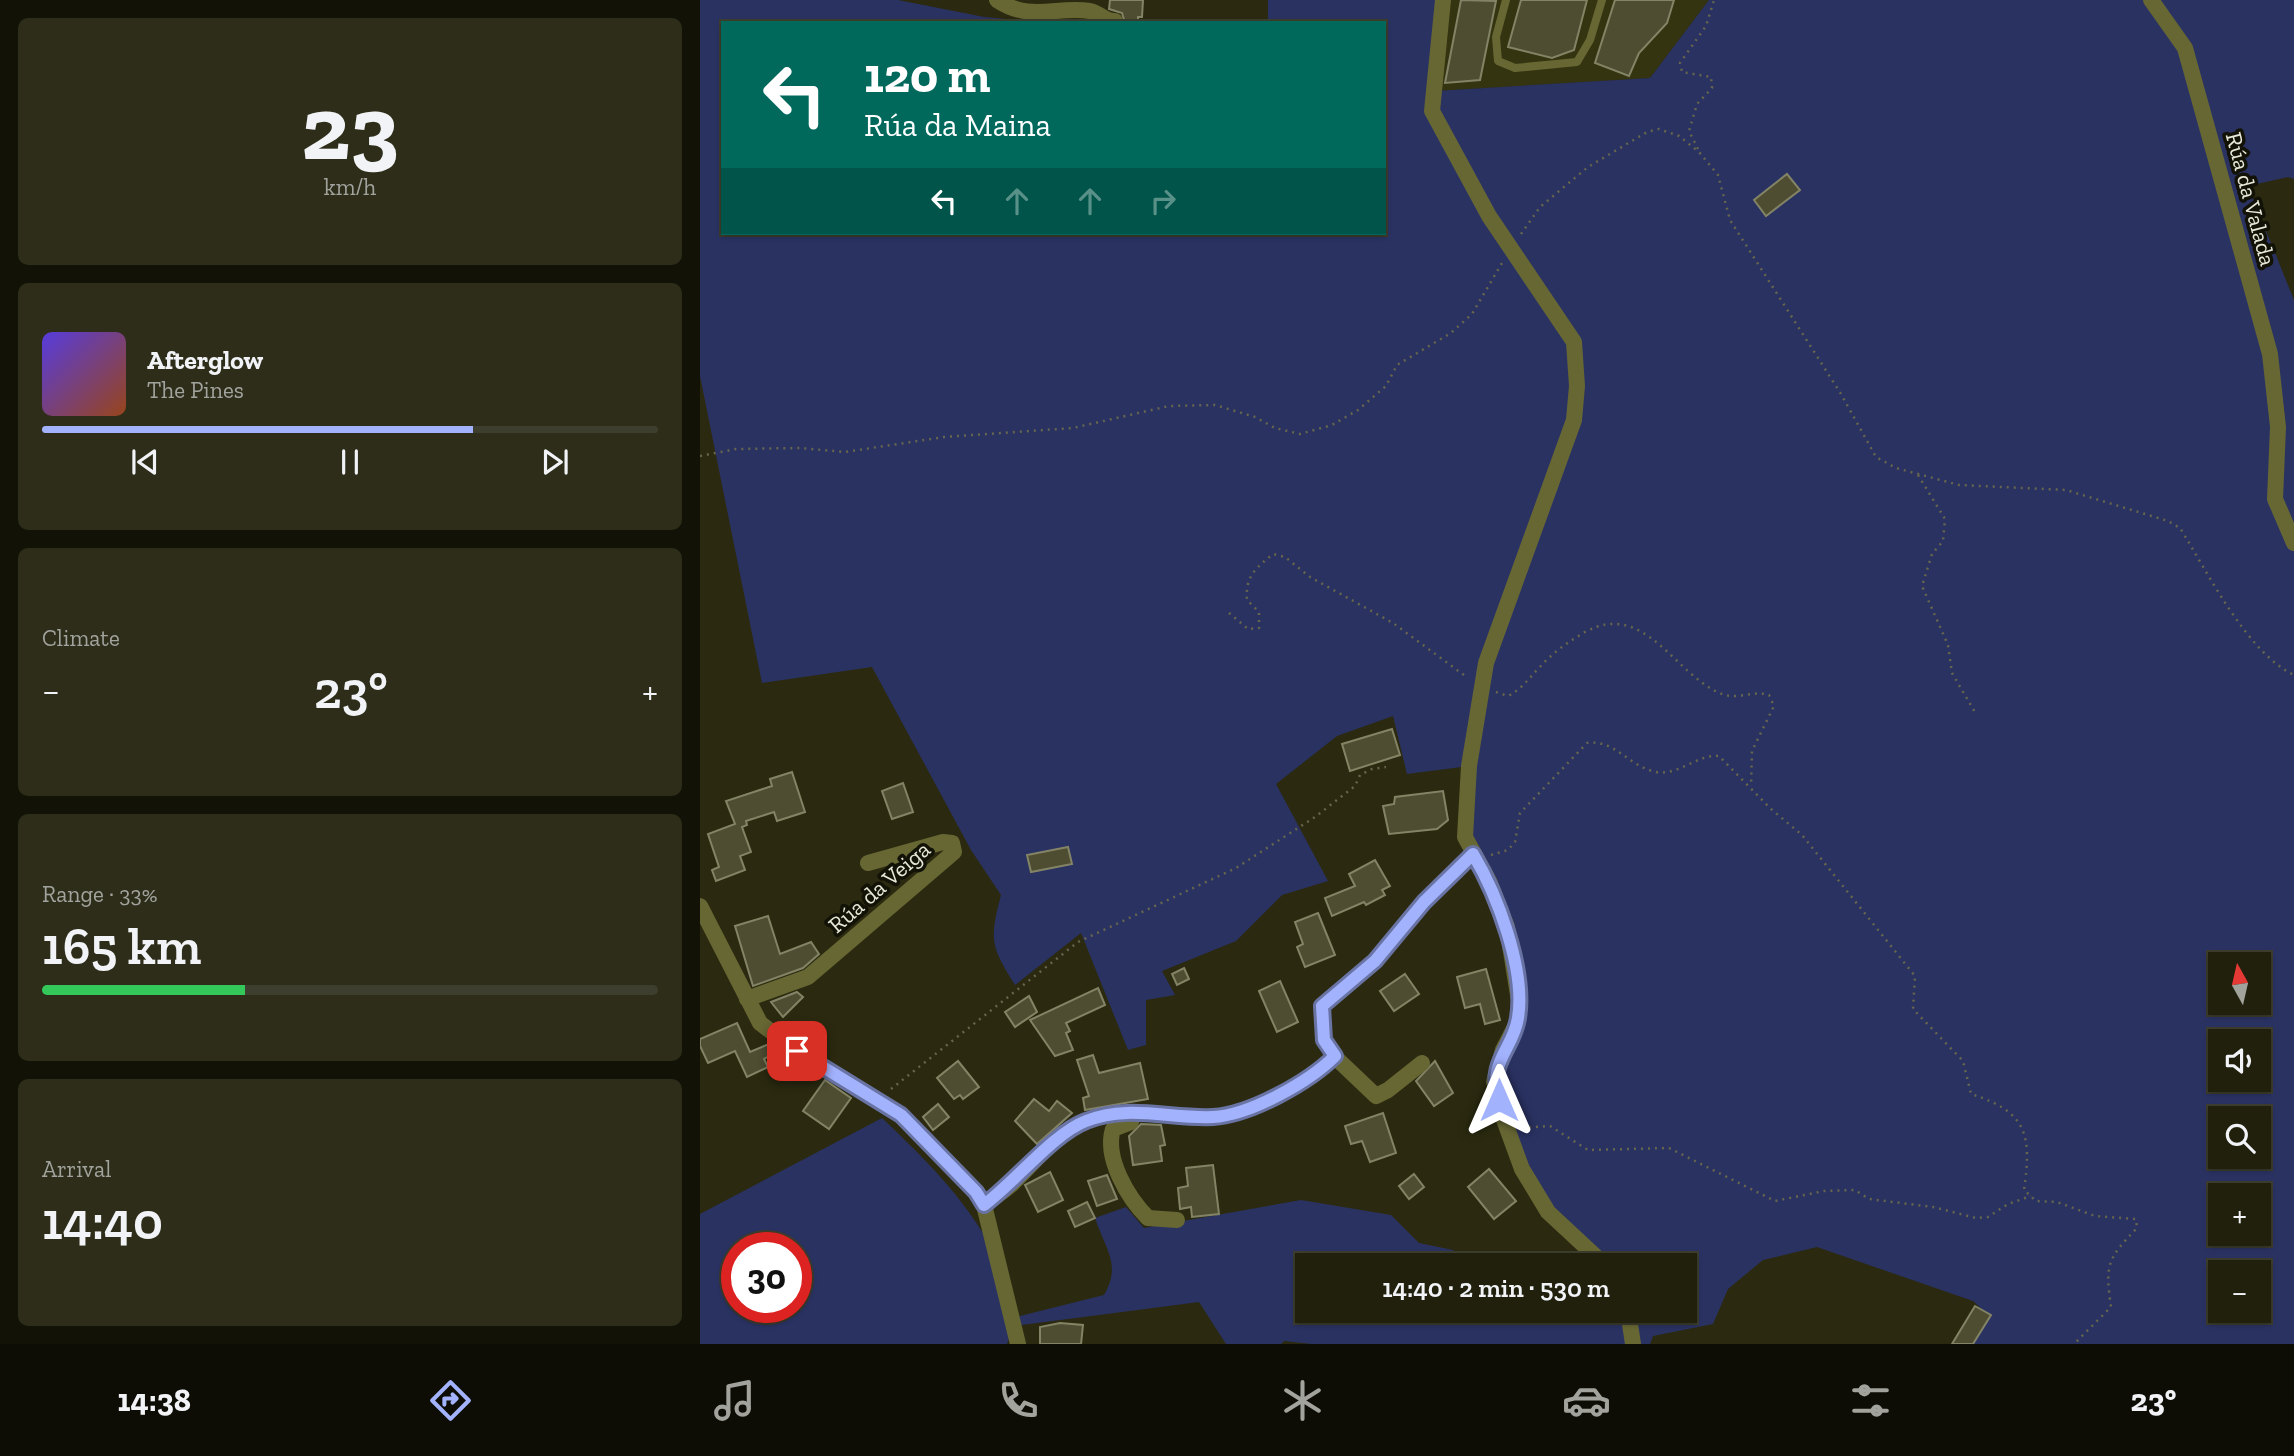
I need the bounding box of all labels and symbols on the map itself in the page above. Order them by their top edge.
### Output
street label: Rúa da Valada [2220,129,2282,269]
street label: Rúa da Veiga [822,835,936,939]
north arrow [2208,952,2272,1015]
pin [767,1021,827,1081]
position arrow [1462,1063,1536,1137]
speed limit sign: 30 [721,1232,812,1323]

